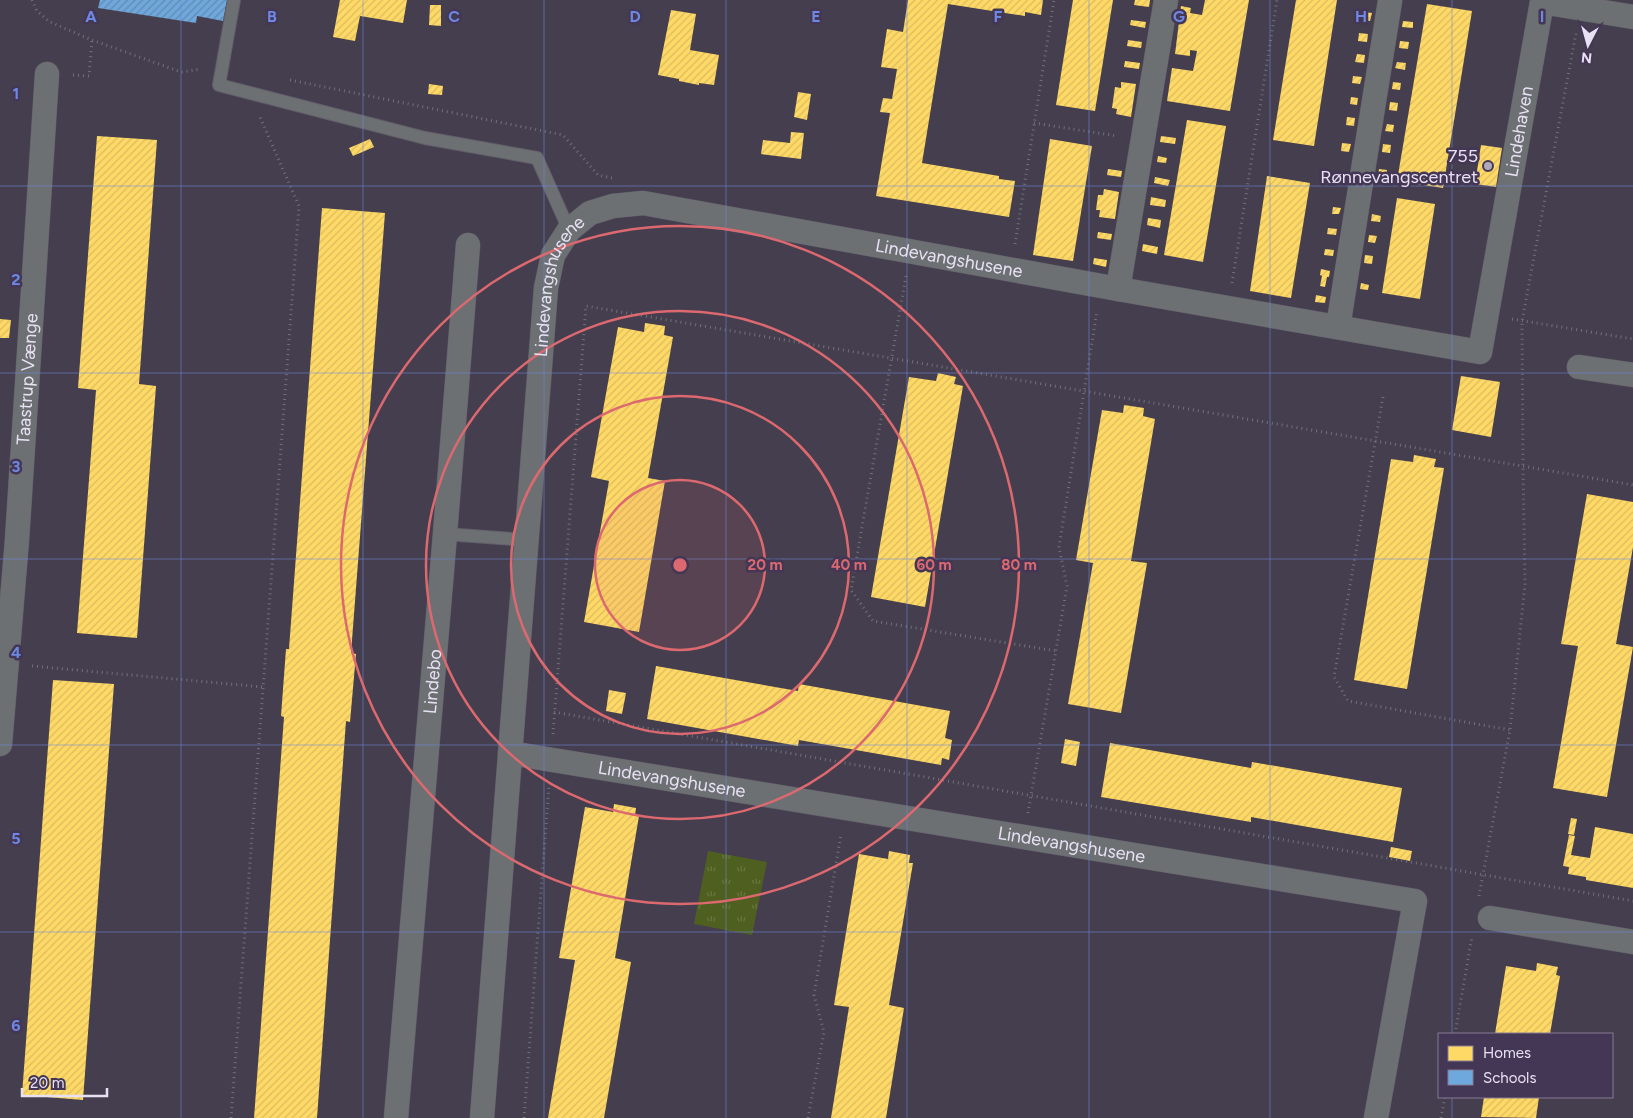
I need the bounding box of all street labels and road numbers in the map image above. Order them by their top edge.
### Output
street label: Lindehaven [1500,84,1538,179]
street label: Lindevangshusene [530,211,589,358]
street label: Lindevangshusene [874,234,1025,283]
street label: Taastrup Vænge [12,312,43,445]
street label: Lindebo [419,648,446,715]
street label: Lindevangshusene [596,757,747,802]
street label: Lindevangshusene [996,822,1147,868]

